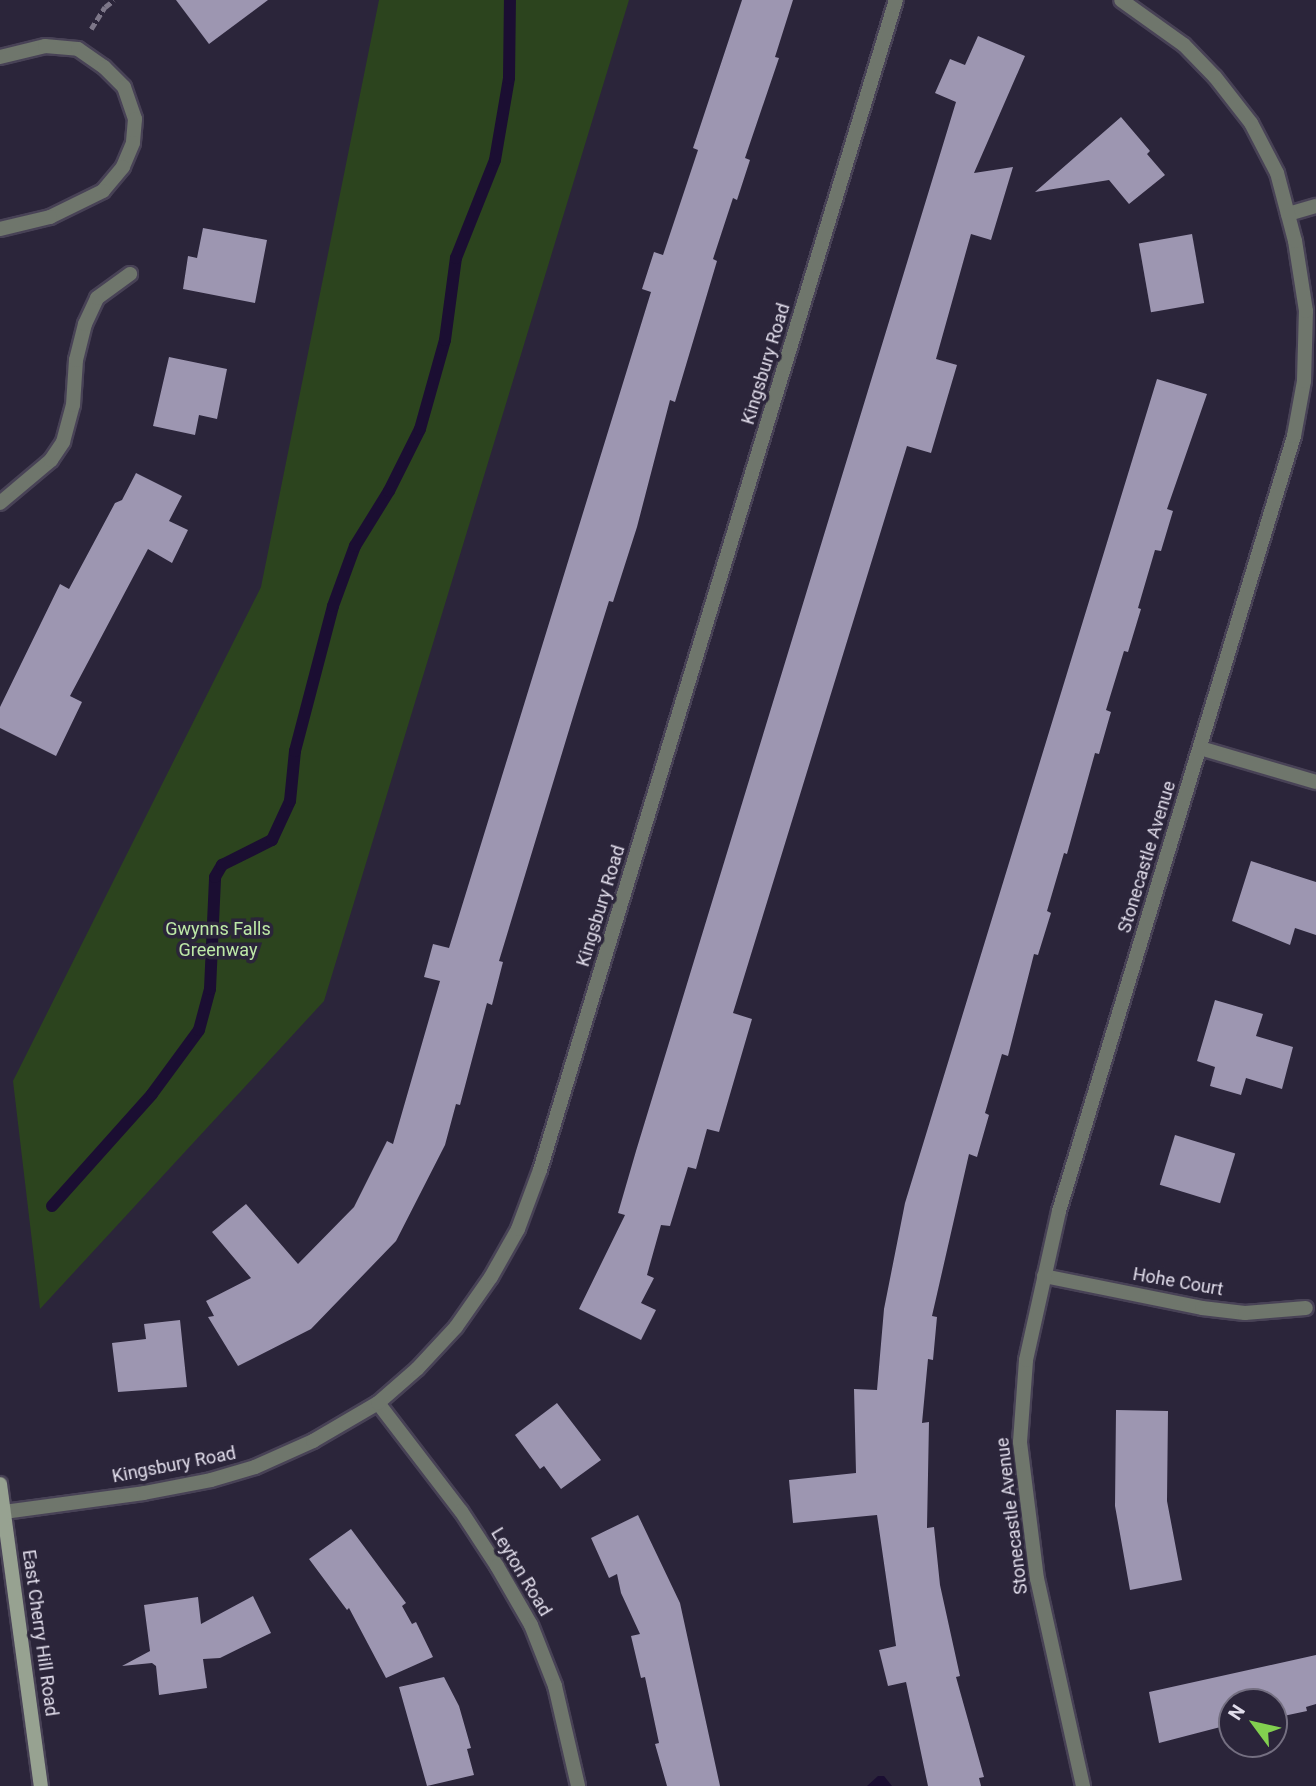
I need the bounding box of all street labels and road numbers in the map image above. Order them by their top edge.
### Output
street label: Kingsbury Road [737,301,795,427]
street label: Stonecastle Avenue [1114,778,1180,936]
street label: Kingsbury Road [572,843,630,969]
street label: Hohe Court [1131,1263,1225,1301]
street label: Stonecastle Avenue [992,1436,1032,1596]
street label: Kingsbury Road [110,1442,238,1488]
street label: Leyton Road [486,1524,556,1620]
street label: East Cherry Hill Road [18,1548,62,1718]

